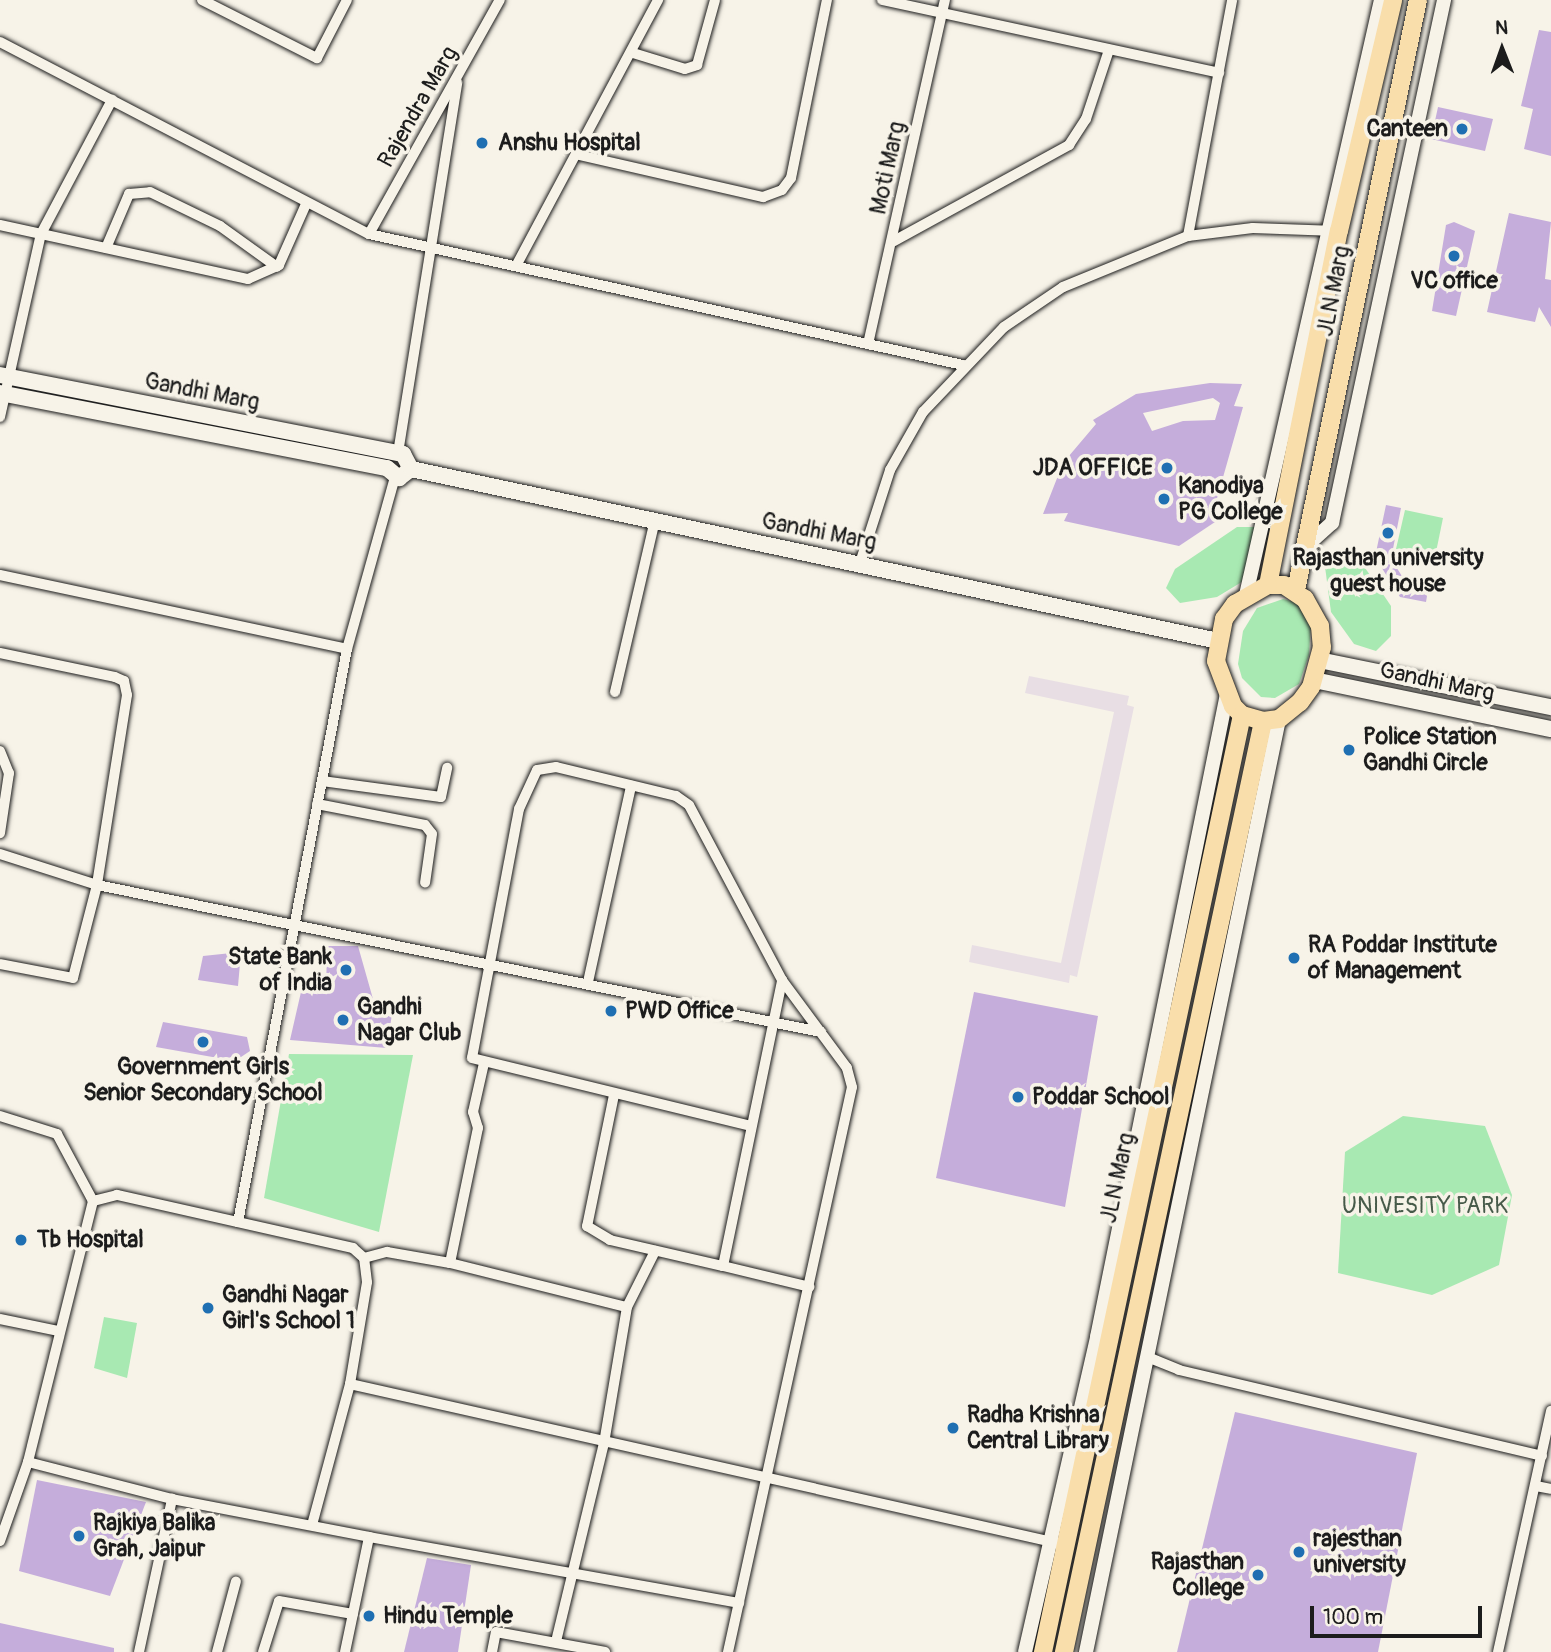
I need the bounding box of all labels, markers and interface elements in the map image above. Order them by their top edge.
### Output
north arrow [1467,14,1537,84]
text: N [1495,16,1508,40]
street label: Rajendra Marg [372,41,464,173]
place label: Canteen [1367,115,1448,143]
street label: Moti Marg [865,119,911,217]
marker: Canteen [1454,121,1470,137]
place label: Anshu Hospital [498,129,641,157]
marker: Anshu Hospital [472,133,492,153]
street label: JLN Marg [1312,243,1356,339]
marker: VC office [1446,248,1462,264]
place label: VC office [1410,267,1498,295]
street label: Gandhi Marg [142,367,262,417]
place label: JDA OFFICE [1033,454,1153,482]
marker: JDA OFFICE [1159,460,1175,476]
place label: Kanodiya PG College [1178,472,1283,526]
marker: Kanodiya PG College [1156,491,1172,507]
street label: Gandhi Marg [759,507,879,557]
marker: Rajasthan university guest house [1380,525,1396,541]
place label: Rajasthan university guest house [1292,544,1484,598]
street label: Gandhi Marg [1377,656,1497,708]
place label: Police Station Gandhi Circle [1363,723,1497,777]
marker: Police Station Gandhi Circle [1341,742,1357,758]
place label: RA Poddar Institute of Management [1308,931,1497,985]
place label: State Bank of India [228,943,332,997]
marker: RA Poddar Institute of Management [1286,950,1302,966]
marker: State Bank of India [338,962,354,978]
place label: Gandhi Nagar Club [357,993,461,1047]
place label: PWD Office [625,997,734,1025]
marker: PWD Office [603,1003,619,1019]
marker: Gandhi Nagar Club [335,1012,351,1028]
marker: Government Girls Senior Secondary School [195,1034,211,1050]
place label: Government Girls Senior Secondary School [83,1053,323,1107]
place label: Poddar School [1032,1083,1170,1111]
marker: Poddar School [1010,1089,1026,1105]
street label: JLN Marg [1095,1130,1141,1226]
park label: UNIVESITY PARK [1342,1192,1508,1220]
place label: Tb Hospital [37,1226,144,1254]
marker: Tb Hospital [11,1230,31,1250]
place label: Gandhi Nagar Girl's School 1 [222,1281,355,1335]
marker: Gandhi Nagar Girl's School 1 [200,1300,216,1316]
place label: Radha Krishna Central Library [967,1401,1109,1455]
marker: Radha Krishna Central Library [945,1420,961,1436]
place label: Rajkiya Balika Grah, Jaipur [93,1509,216,1563]
place label: rajesthan university [1313,1525,1406,1579]
marker: Rajkiya Balika Grah, Jaipur [71,1528,87,1544]
marker: rajesthan university [1291,1544,1307,1560]
place label: Rajasthan College [1151,1548,1244,1602]
marker: Rajasthan College [1250,1567,1266,1583]
scale bar [1313,1592,1484,1636]
place label: Hindu Temple [383,1602,513,1630]
text: 100 m [1323,1604,1383,1631]
marker: Hindu Temple [361,1608,377,1624]

